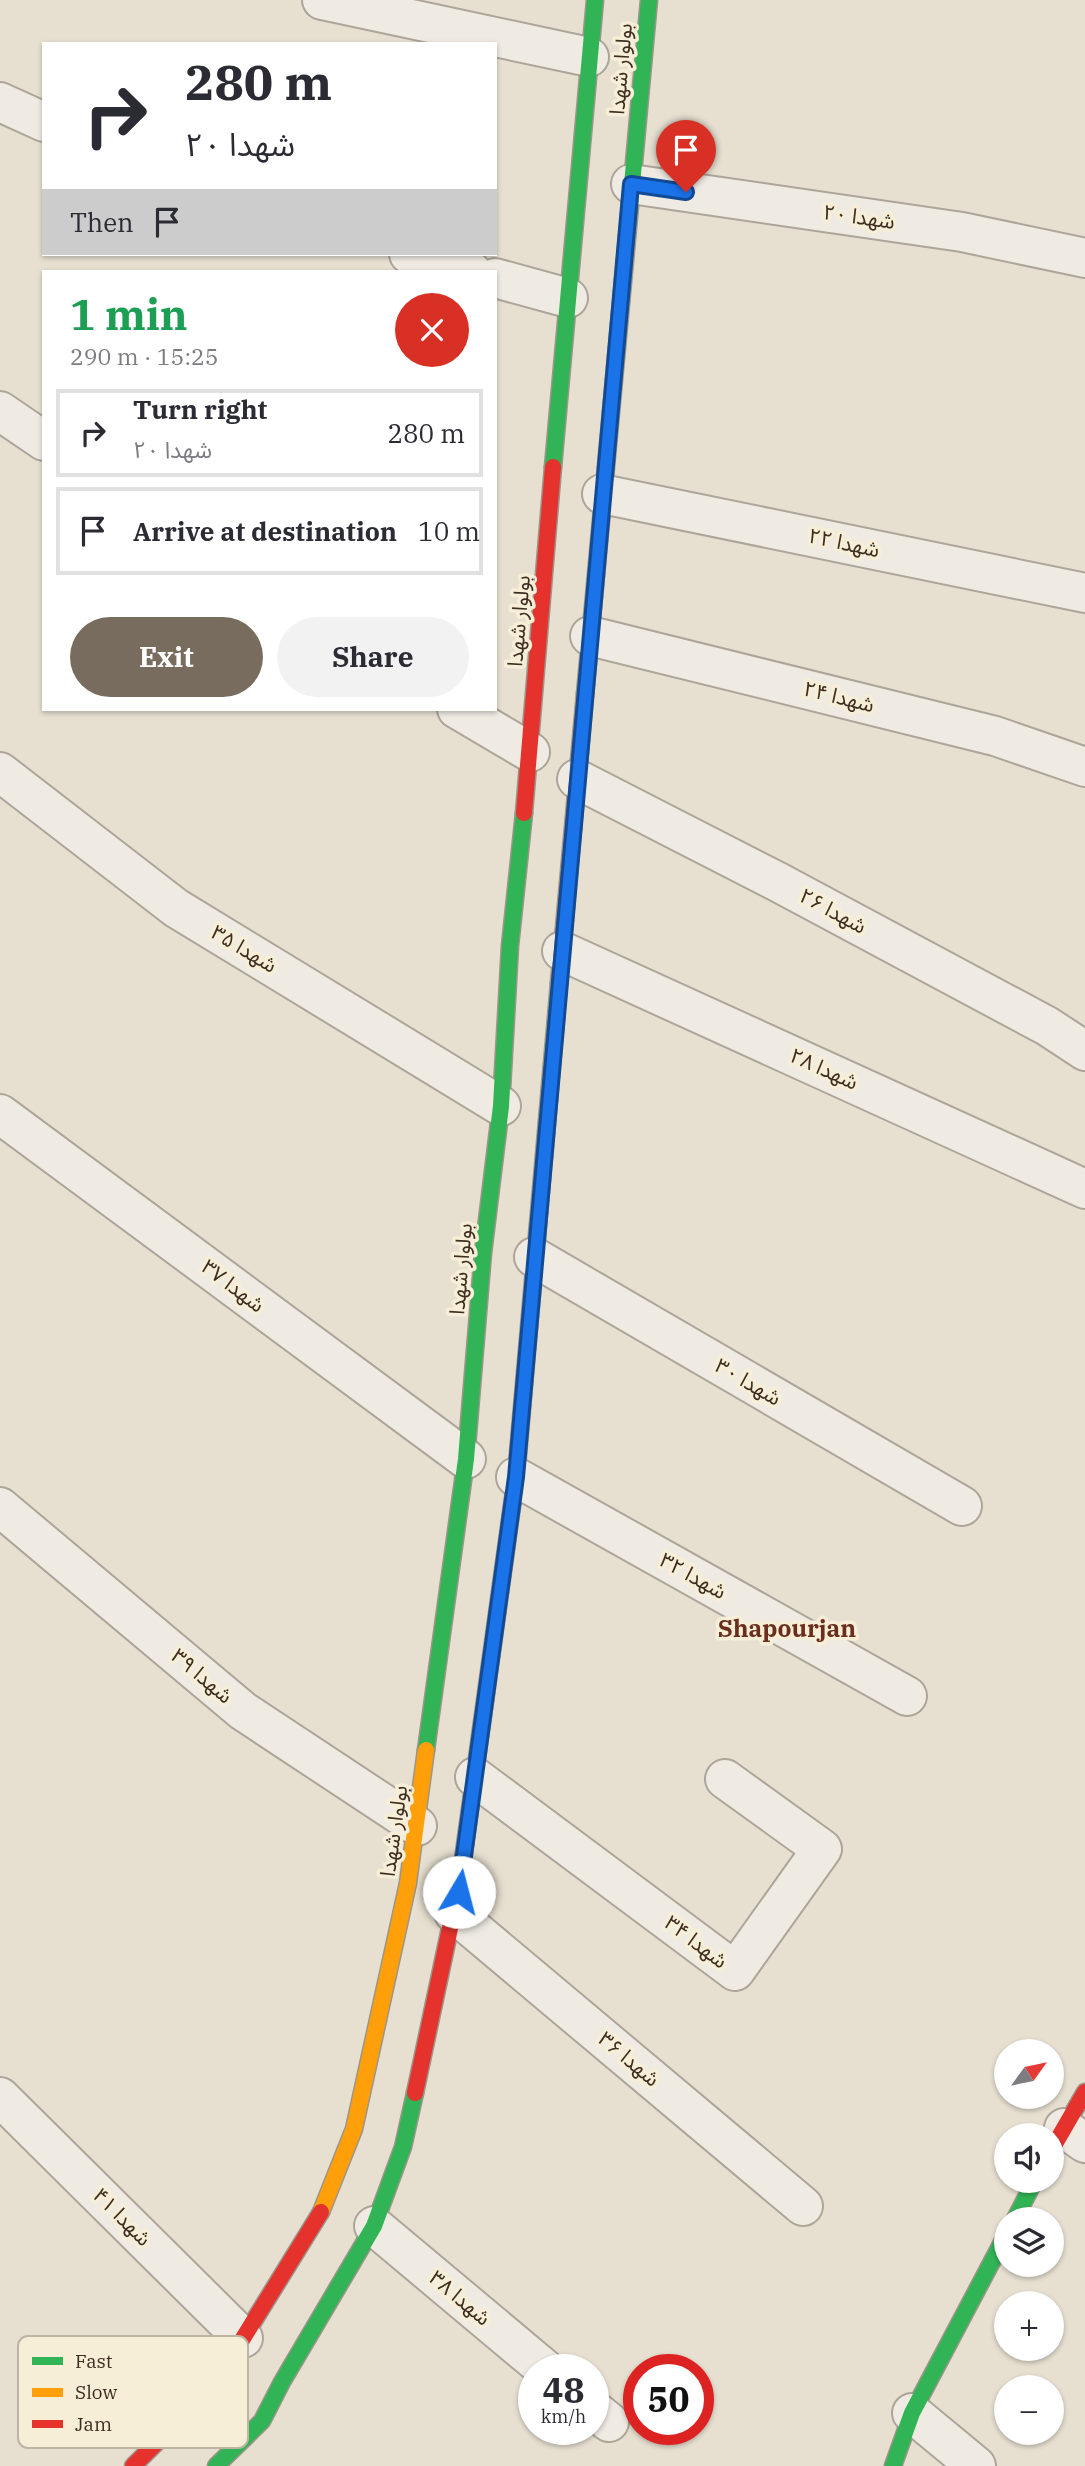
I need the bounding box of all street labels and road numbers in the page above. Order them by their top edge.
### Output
street label: بولوار شهدا [602,22,638,116]
street label: شهدا ۲۰ [821,197,897,235]
street label: شهدا ۲۲ [806,521,882,563]
street label: بولوار شهدا [500,574,536,668]
street label: شهدا ۲۴ [801,674,878,718]
street label: شهدا ۲۶ [795,881,872,939]
street label: شهدا ۳۵ [206,918,283,979]
street label: شهدا ۲۸ [786,1041,863,1096]
street label: بولوار شهدا [442,1222,478,1316]
street label: شهدا ۳۷ [196,1252,271,1318]
street label: شهدا ۳۰ [710,1351,787,1411]
street label: شهدا ۳۲ [655,1545,732,1605]
street label: شهدا ۳۹ [166,1641,239,1709]
street label: بولوار شهدا [373,1783,413,1878]
street label: شهدا ۳۴ [659,1908,734,1974]
street label: شهدا ۳۶ [593,2024,666,2092]
street label: شهدا ۴۱ [87,2181,158,2252]
street label: شهدا ۳۸ [424,2263,497,2331]

